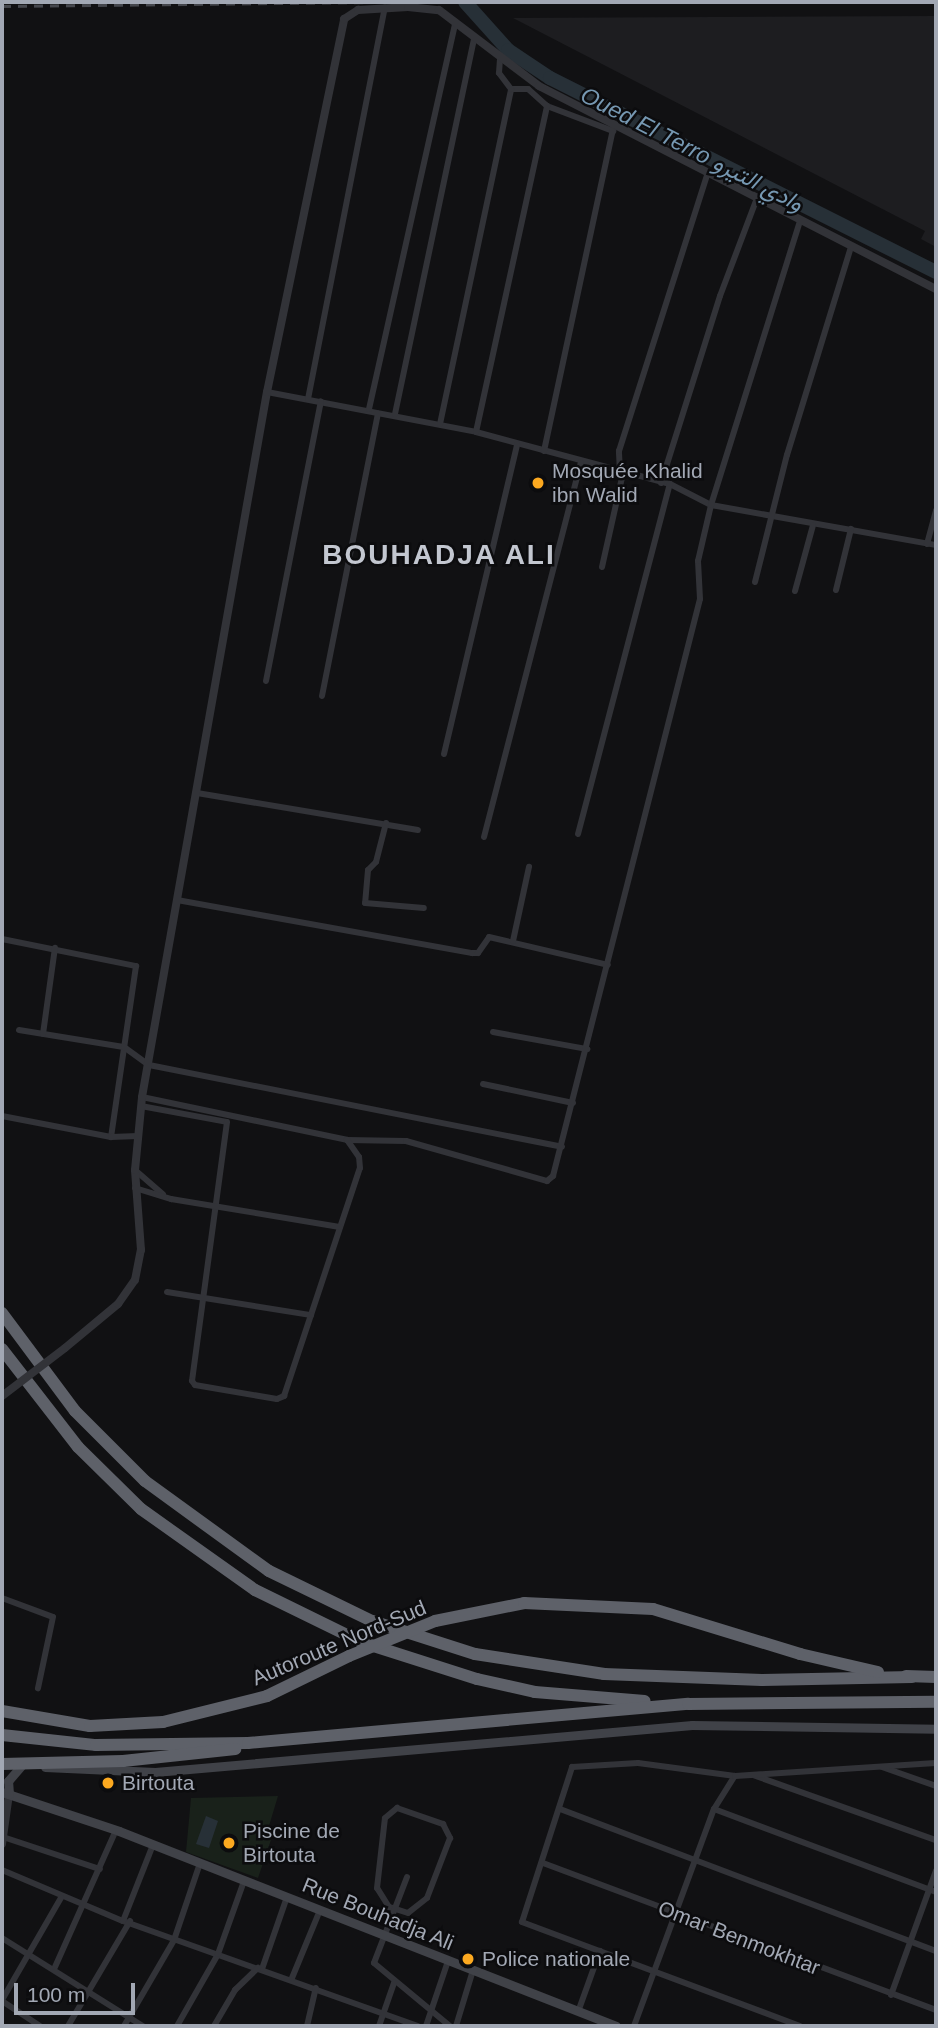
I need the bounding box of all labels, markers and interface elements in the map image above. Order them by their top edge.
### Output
water label: Oued El Terro وادي التيرو [576,81,808,217]
place label: Mosquée Khalid ibn Walid [552,458,703,508]
marker: Mosquée Khalid ibn Walid [530,475,546,491]
district label: BOUHADJA ALI [323,538,555,572]
street label: Autoroute Nord-Sud [248,1595,430,1691]
place label: Birtouta [122,1770,194,1796]
marker: Birtouta [100,1775,116,1791]
place label: Piscine de Birtouta [243,1818,340,1868]
marker: Piscine de Birtouta [221,1835,237,1851]
street label: Rue Bouhadja Ali [298,1872,458,1956]
street label: Omar Benmokhtar [654,1895,824,1981]
place label: Police nationale [482,1946,630,1972]
marker: Police nationale [460,1951,476,1967]
scale bar [18,1968,138,2012]
text: 100 m [27,1983,85,2006]

